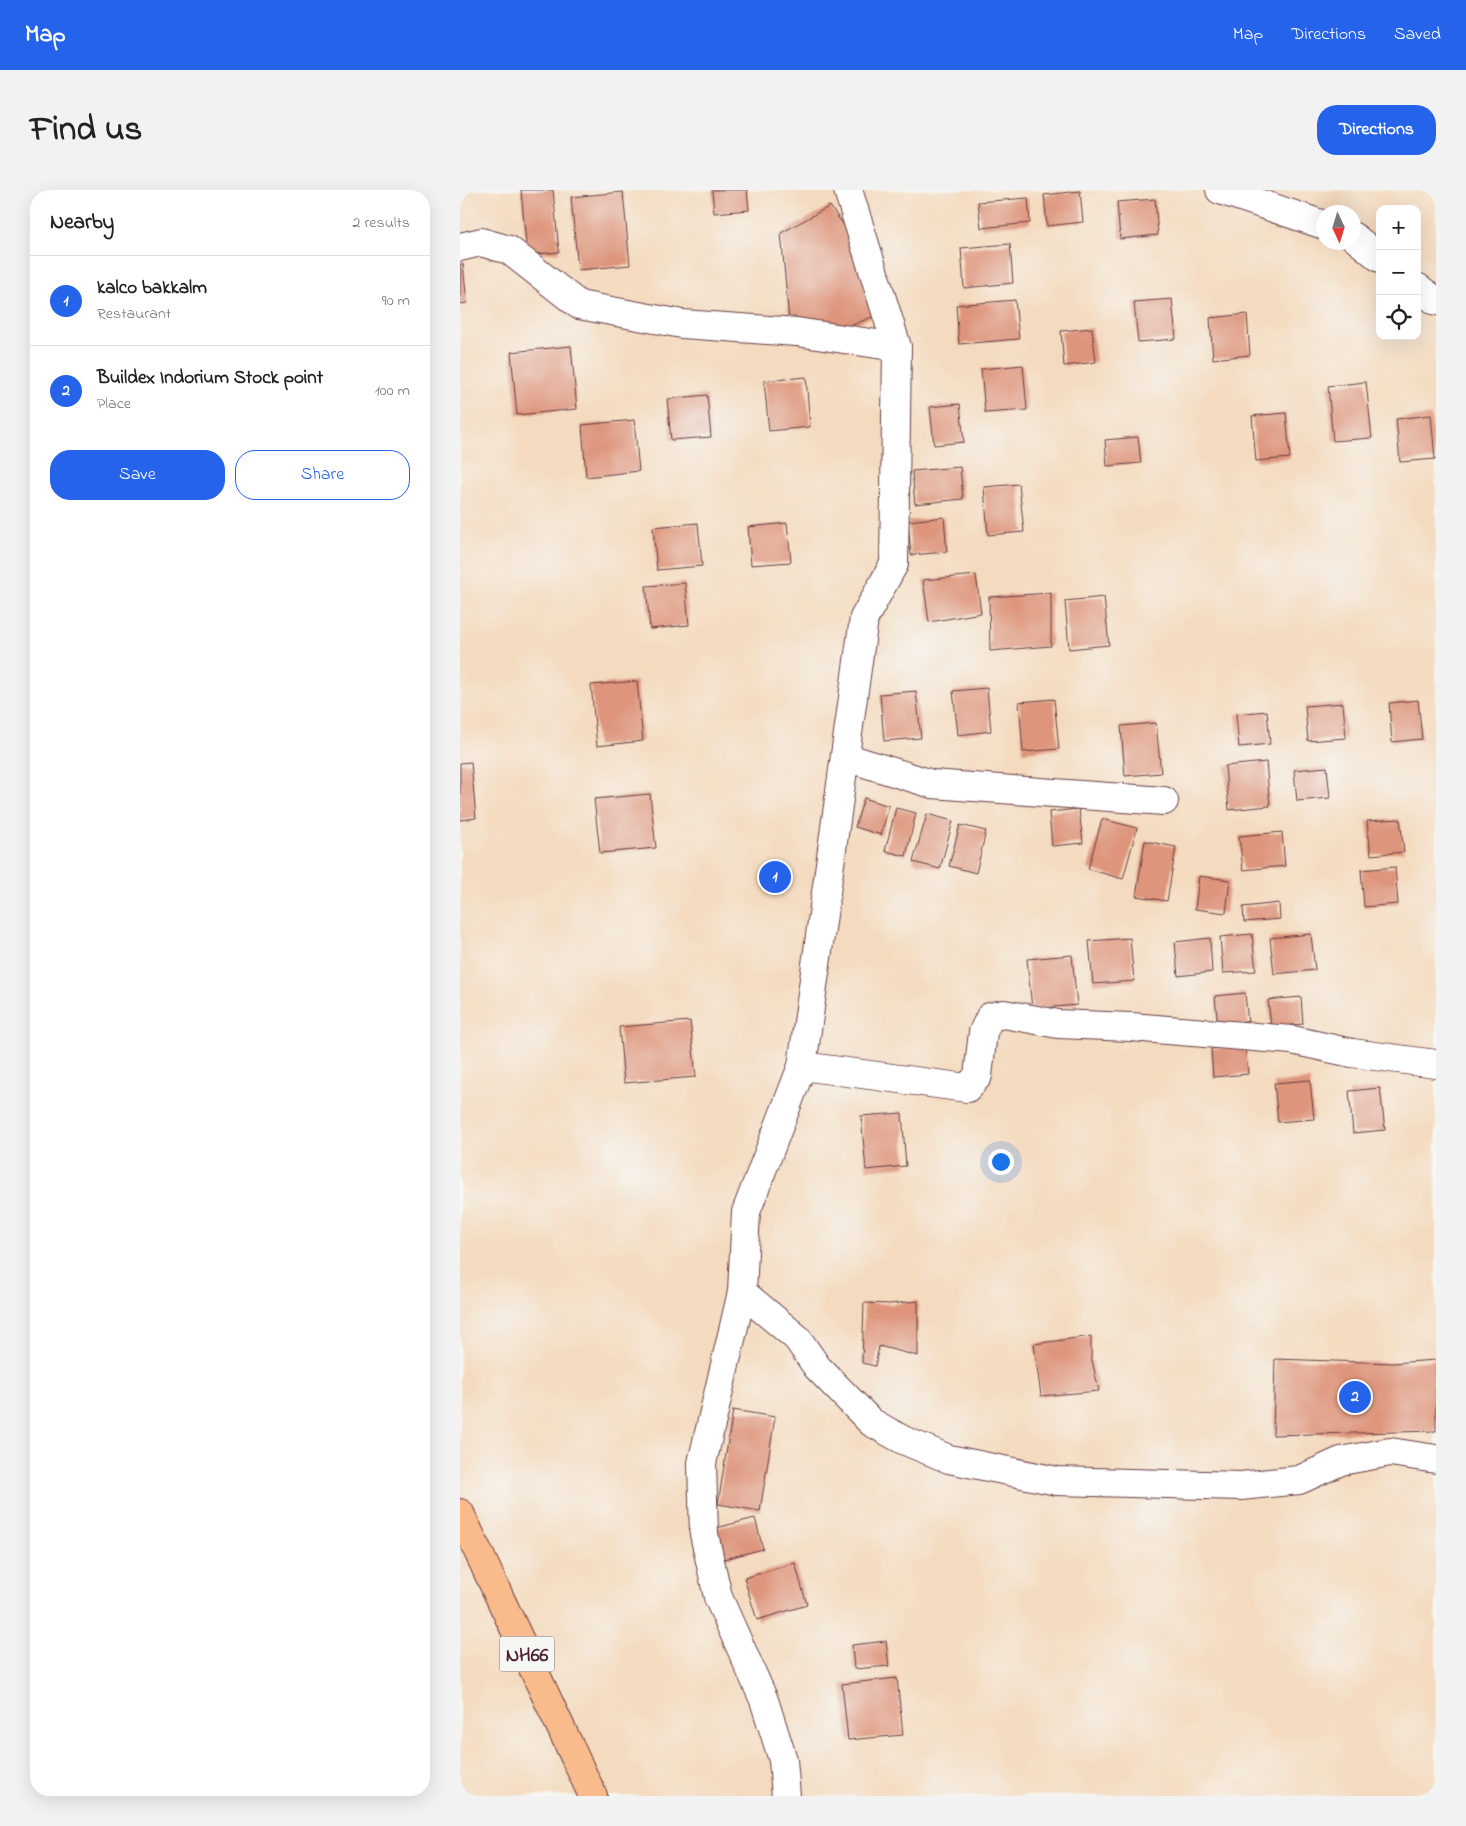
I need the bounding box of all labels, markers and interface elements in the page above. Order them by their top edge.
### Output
text: Map [25,18,66,53]
text: Map [1233,22,1263,48]
text: Directions [1291,22,1366,48]
text: Saved [1394,22,1441,48]
text: Find us [30,105,142,156]
button: Directions [1317,105,1436,155]
north arrow [1316,205,1361,250]
map controls [1376,205,1421,340]
button: + [1376,205,1421,250]
text: Nearby [50,208,114,238]
text: 2 results [352,211,410,235]
button: − [1376,250,1421,295]
text: kalco bakkalm [97,275,207,302]
text: 1 [63,289,69,313]
text: 90 m [382,289,410,313]
button: locate [1376,295,1421,340]
text: Restaurant [97,302,171,326]
text: Buildex Indorium Stock point [97,365,323,392]
text: 2 [62,379,70,403]
text: 100 m [375,379,410,403]
text: Place [97,392,131,416]
button: Save [50,450,225,500]
button: Share [235,450,410,500]
pin: 1 [759,858,791,896]
your location [988,1149,1014,1175]
pin: 2 [1339,1378,1371,1416]
road number: NH66 [500,1636,554,1672]

